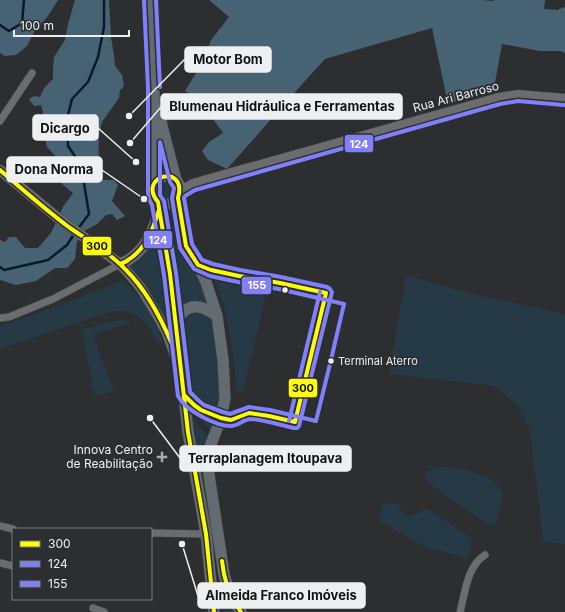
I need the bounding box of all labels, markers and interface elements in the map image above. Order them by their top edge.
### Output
scale bar [14,12,129,38]
text: 100 m [20,18,54,33]
callout: Motor Bom [185,47,271,72]
text: Motor Bom [193,51,263,67]
street label: Rua Ari Barroso [411,78,501,115]
callout: Blumenau Hidráulica e Ferramentas [161,94,402,119]
text: Blumenau Hidráulica e Ferramentas [169,98,395,114]
callout: Dicargo [33,115,98,140]
text: Dicargo [40,120,90,136]
line badge: 124 [344,134,374,153]
text: 124 [350,137,368,151]
callout: Dona Norma [7,157,102,182]
text: Dona Norma [15,161,93,177]
line badge: 124 [143,230,173,249]
text: 124 [149,233,167,247]
line badge: 300 [82,236,112,256]
text: 300 [86,239,108,253]
line badge: 155 [241,276,272,295]
text: 155 [248,278,266,292]
unlabelled marker [280,285,290,295]
place label: Terminal Aterro [338,354,418,368]
marker: Terminal Aterro [326,356,336,366]
line badge: 300 [288,378,318,398]
text: 300 [292,381,314,395]
place label: Innova Centro de Reabilitação [66,442,153,471]
callout: Terraplanagem Itoupava [180,446,351,471]
text: Terraplanagem Itoupava [188,450,342,466]
marker: Innova Centro de Reabilitação [156,451,168,463]
legend [12,528,152,600]
text: 300 [48,536,71,551]
text: 124 [48,556,68,571]
text: 155 [48,576,67,591]
callout: Almeida Franco Imóveis [198,583,365,608]
text: Almeida Franco Imóveis [205,587,357,603]

